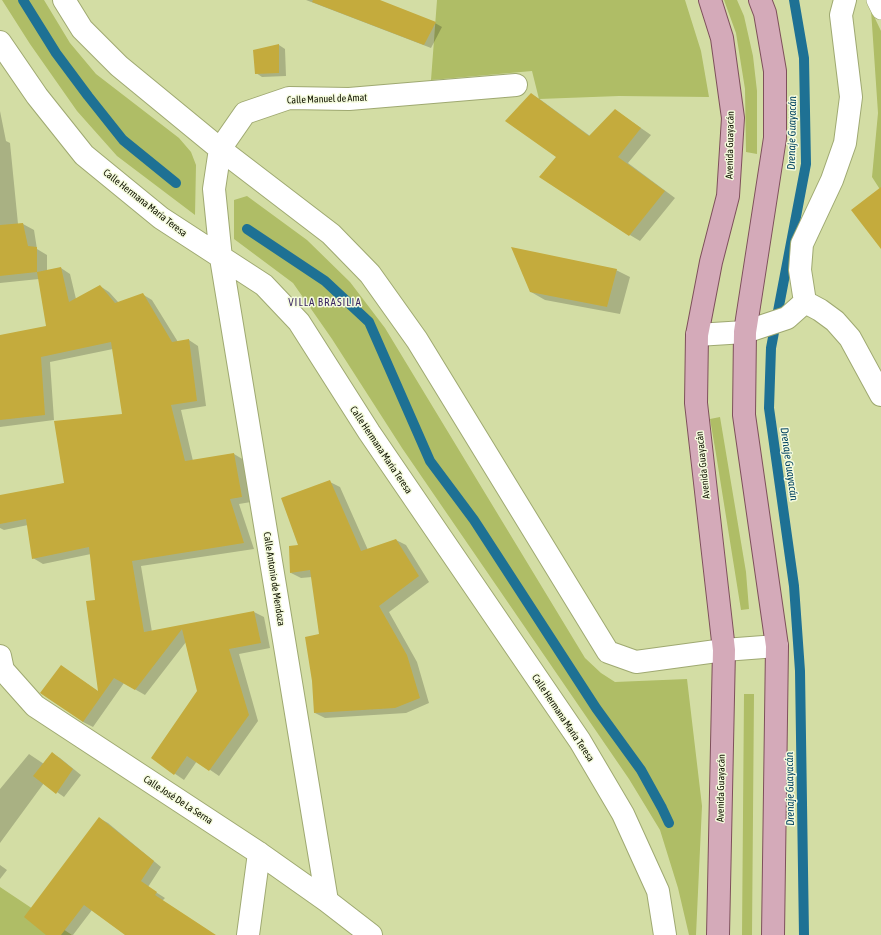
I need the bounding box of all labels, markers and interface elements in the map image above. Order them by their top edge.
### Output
street label: Calle Manuel de Amat [287,92,367,106]
water label: Drenaje Guayacán [785,96,799,170]
street label: Avenida Guayacán [723,111,737,179]
street label: Calle Hermana Maria Teresa [101,167,189,239]
district label: VILLA BRASILIA [288,296,362,310]
street label: Calle Hermana Maria Teresa [347,404,415,496]
water label: Drenaje Guayacán [777,427,801,501]
street label: Avenida Guayacán [693,431,713,499]
street label: Calle Antonio de Mendoza [261,531,287,627]
street label: Calle Hermana Maria Teresa [529,672,597,764]
water label: Drenaje Guayacán [783,752,797,826]
street label: Avenida Guayacán [714,754,728,822]
street label: Calle José De La Serna [141,773,215,827]

